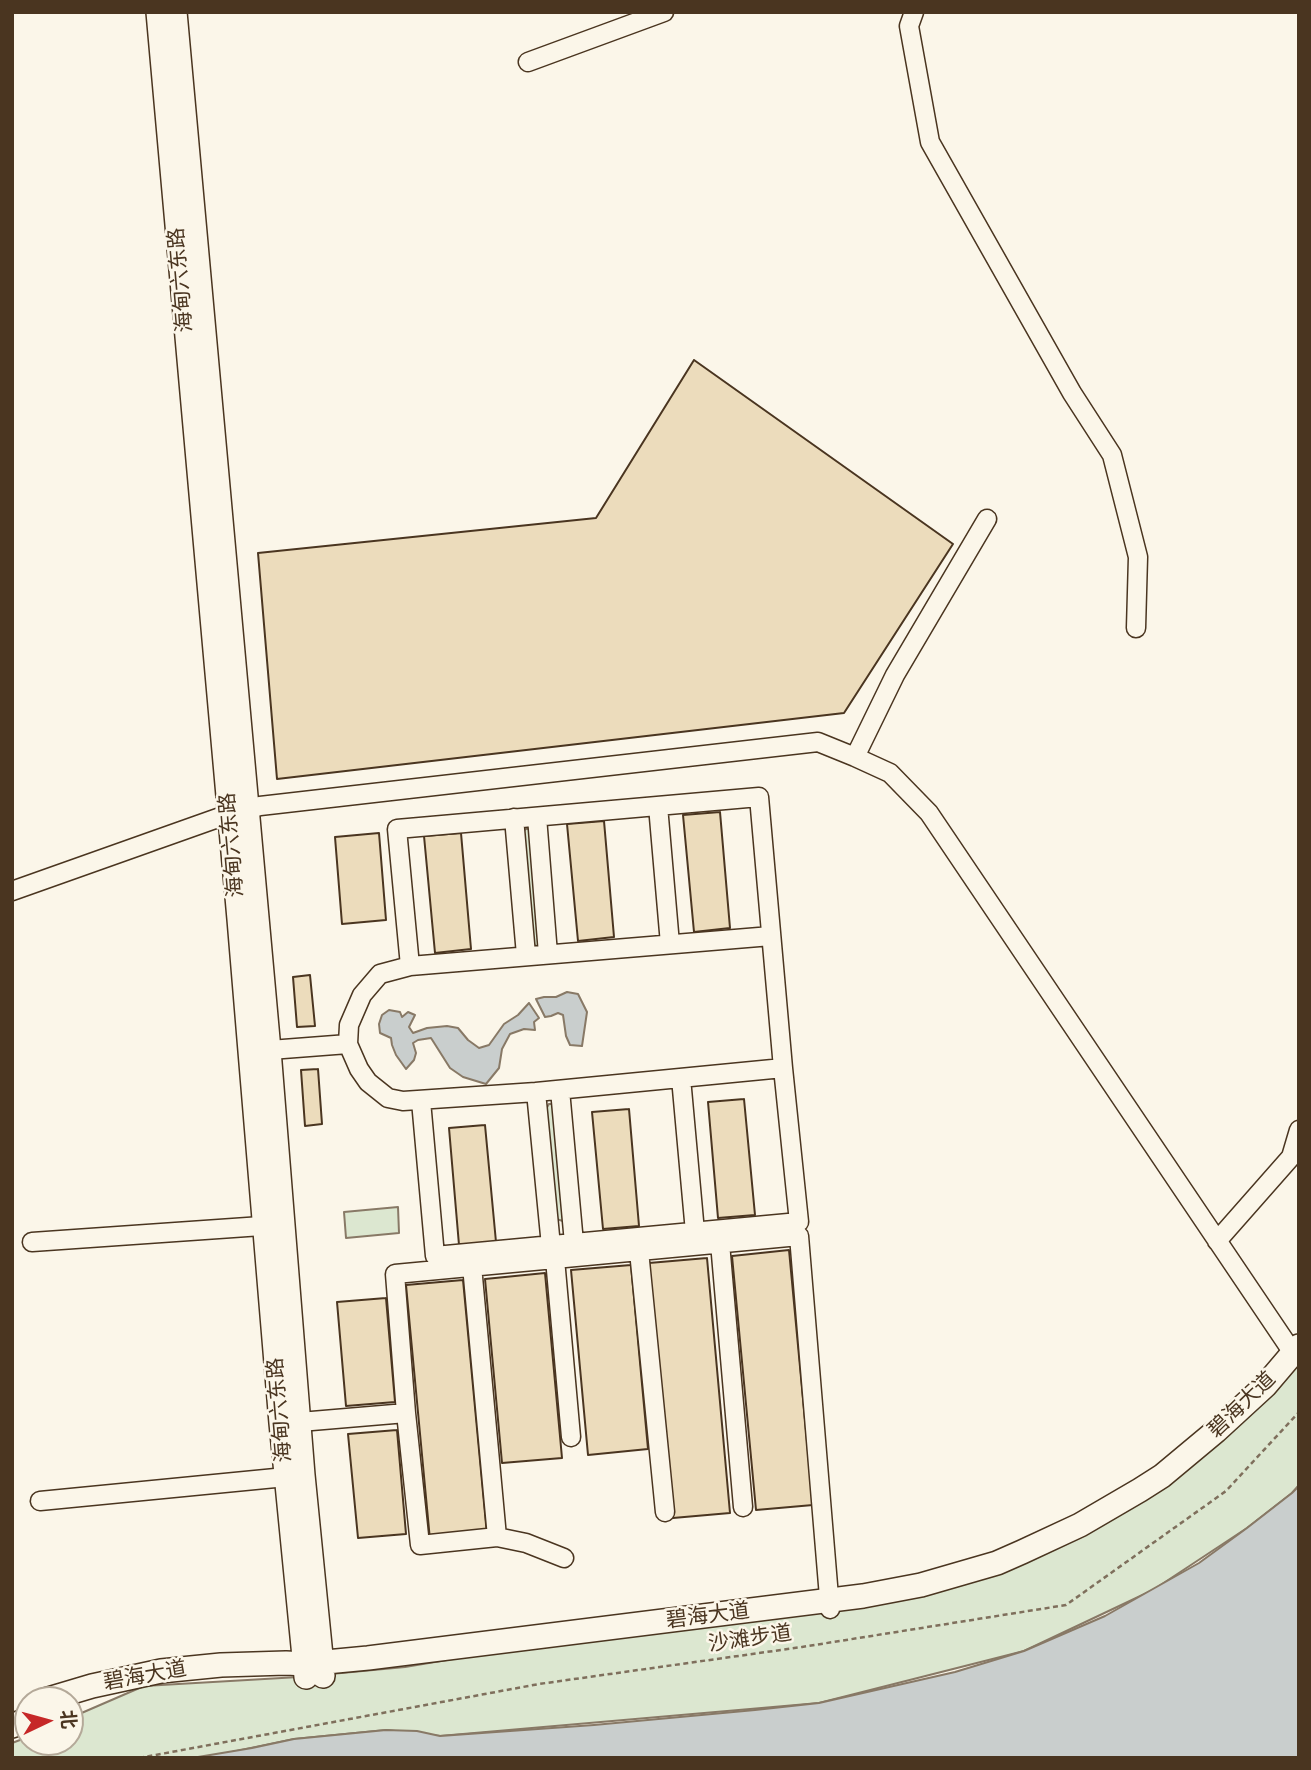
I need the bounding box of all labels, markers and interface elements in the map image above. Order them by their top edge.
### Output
street label: 海甸六东路 [164,227,198,333]
street label: 海甸六东路 [215,792,249,898]
street label: 海甸六东路 [263,1357,297,1463]
street label: 碧海大道 [1203,1367,1281,1443]
street label: 碧海大道 [665,1598,751,1634]
street label: 沙滩步道 [707,1621,793,1657]
street label: 碧海大道 [101,1656,189,1696]
north arrow [14,1686,84,1756]
text: 北 [56,1709,81,1730]

